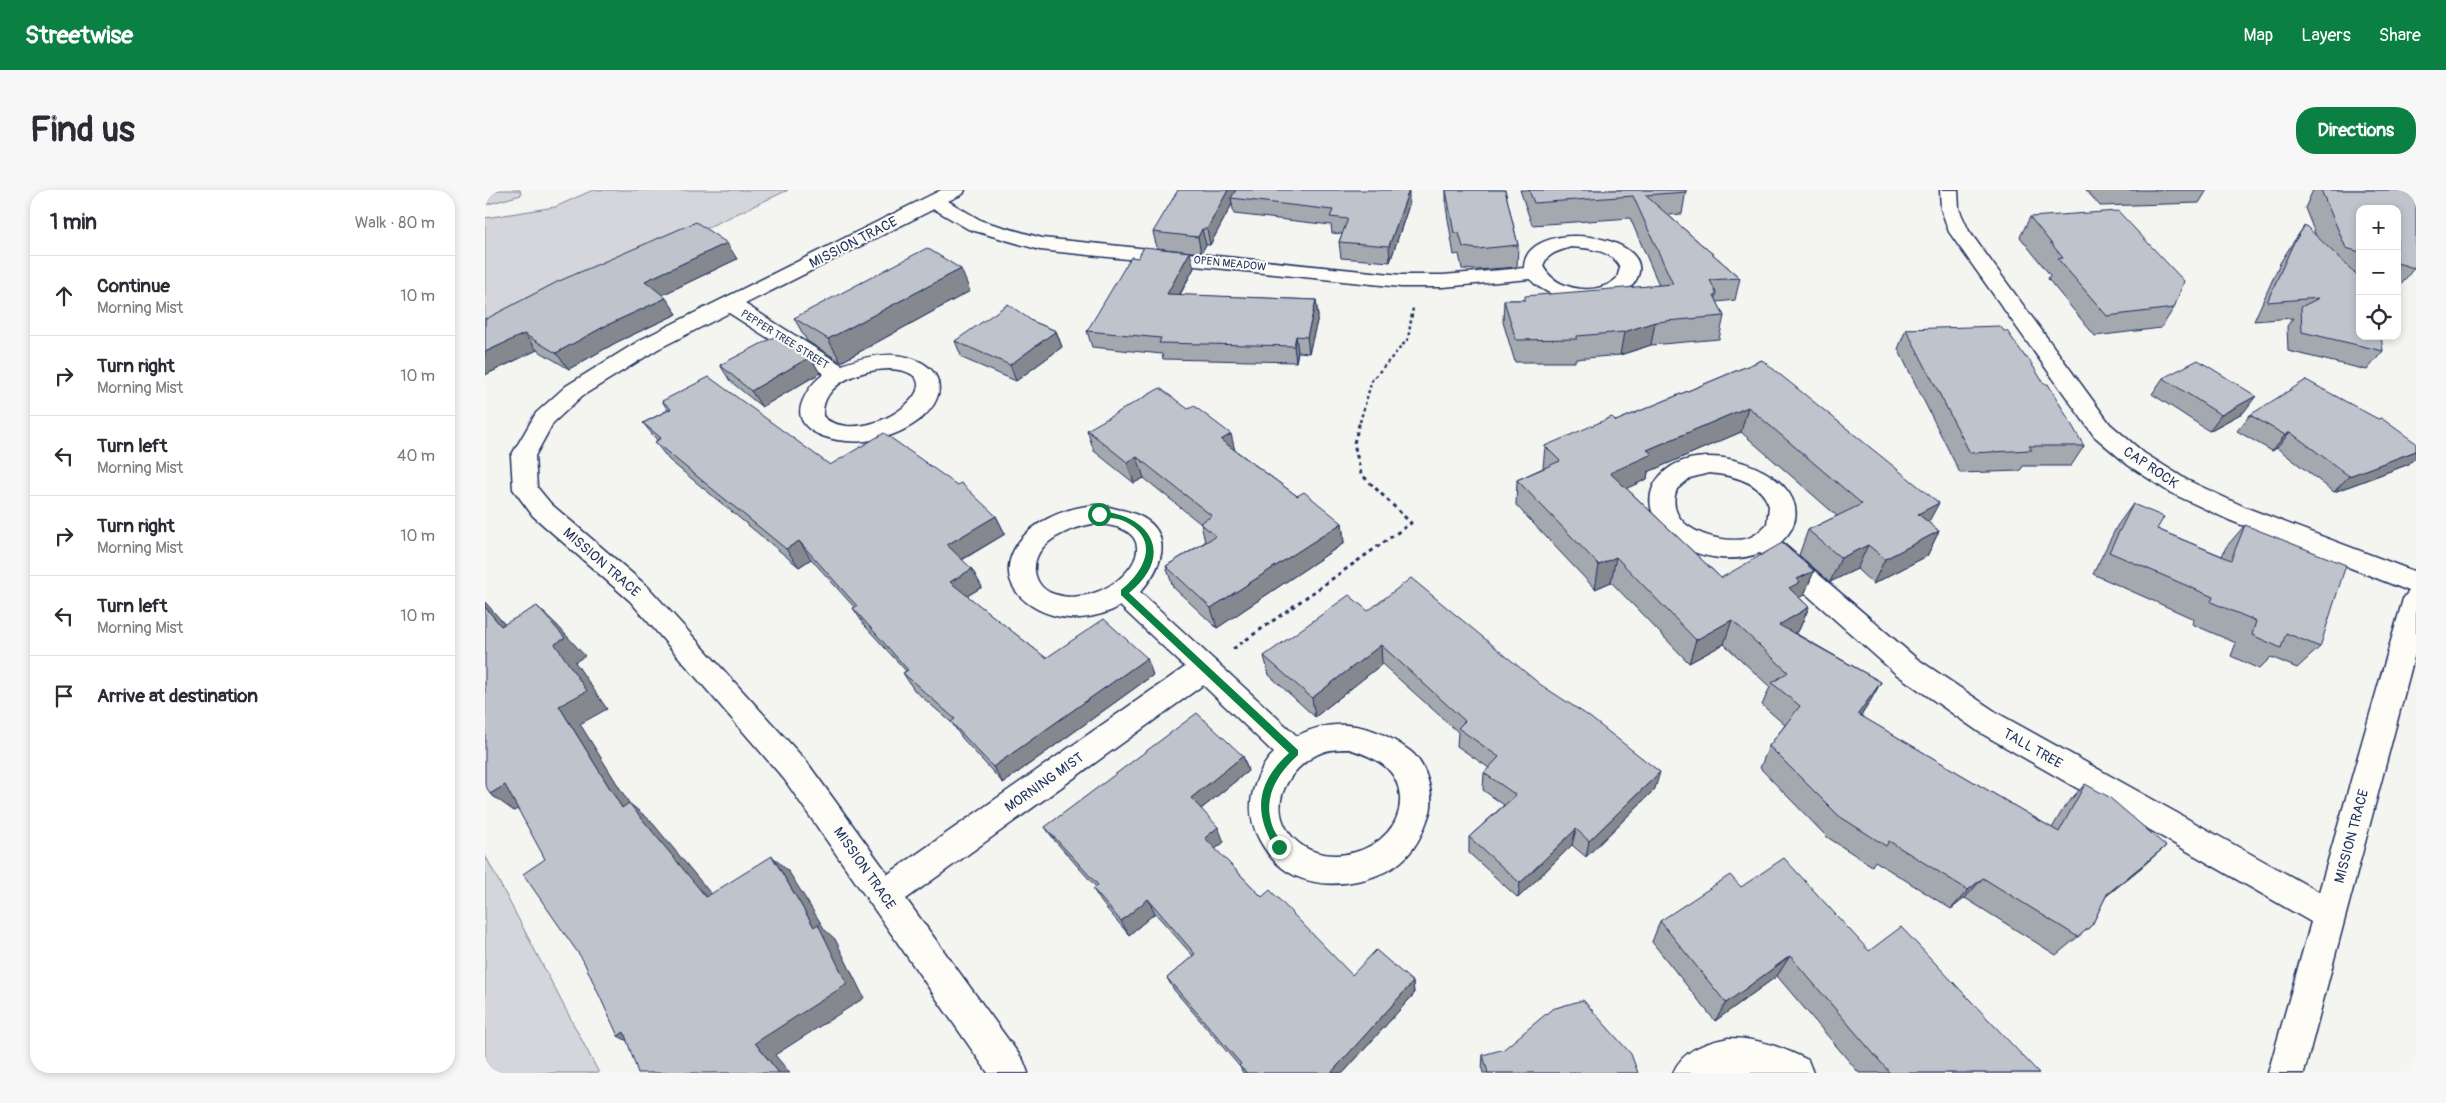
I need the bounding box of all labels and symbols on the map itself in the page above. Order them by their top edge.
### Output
street label: MISSION TRACE [806,213,900,272]
street label: OPEN MEADOW [1193,253,1267,274]
street label: PEPPER TREE STREET [738,307,831,372]
street label: CAP ROCK [2120,443,2182,492]
route start [1088,503,1111,526]
street label: MISSION TRACE [560,524,644,600]
street label: TALL TREE [2000,725,2065,772]
street label: MORNING MIST [1002,749,1087,816]
street label: MISSION TRACE [2331,787,2372,885]
street label: MISSION TRACE [830,824,899,913]
route end [1268,836,1291,859]

